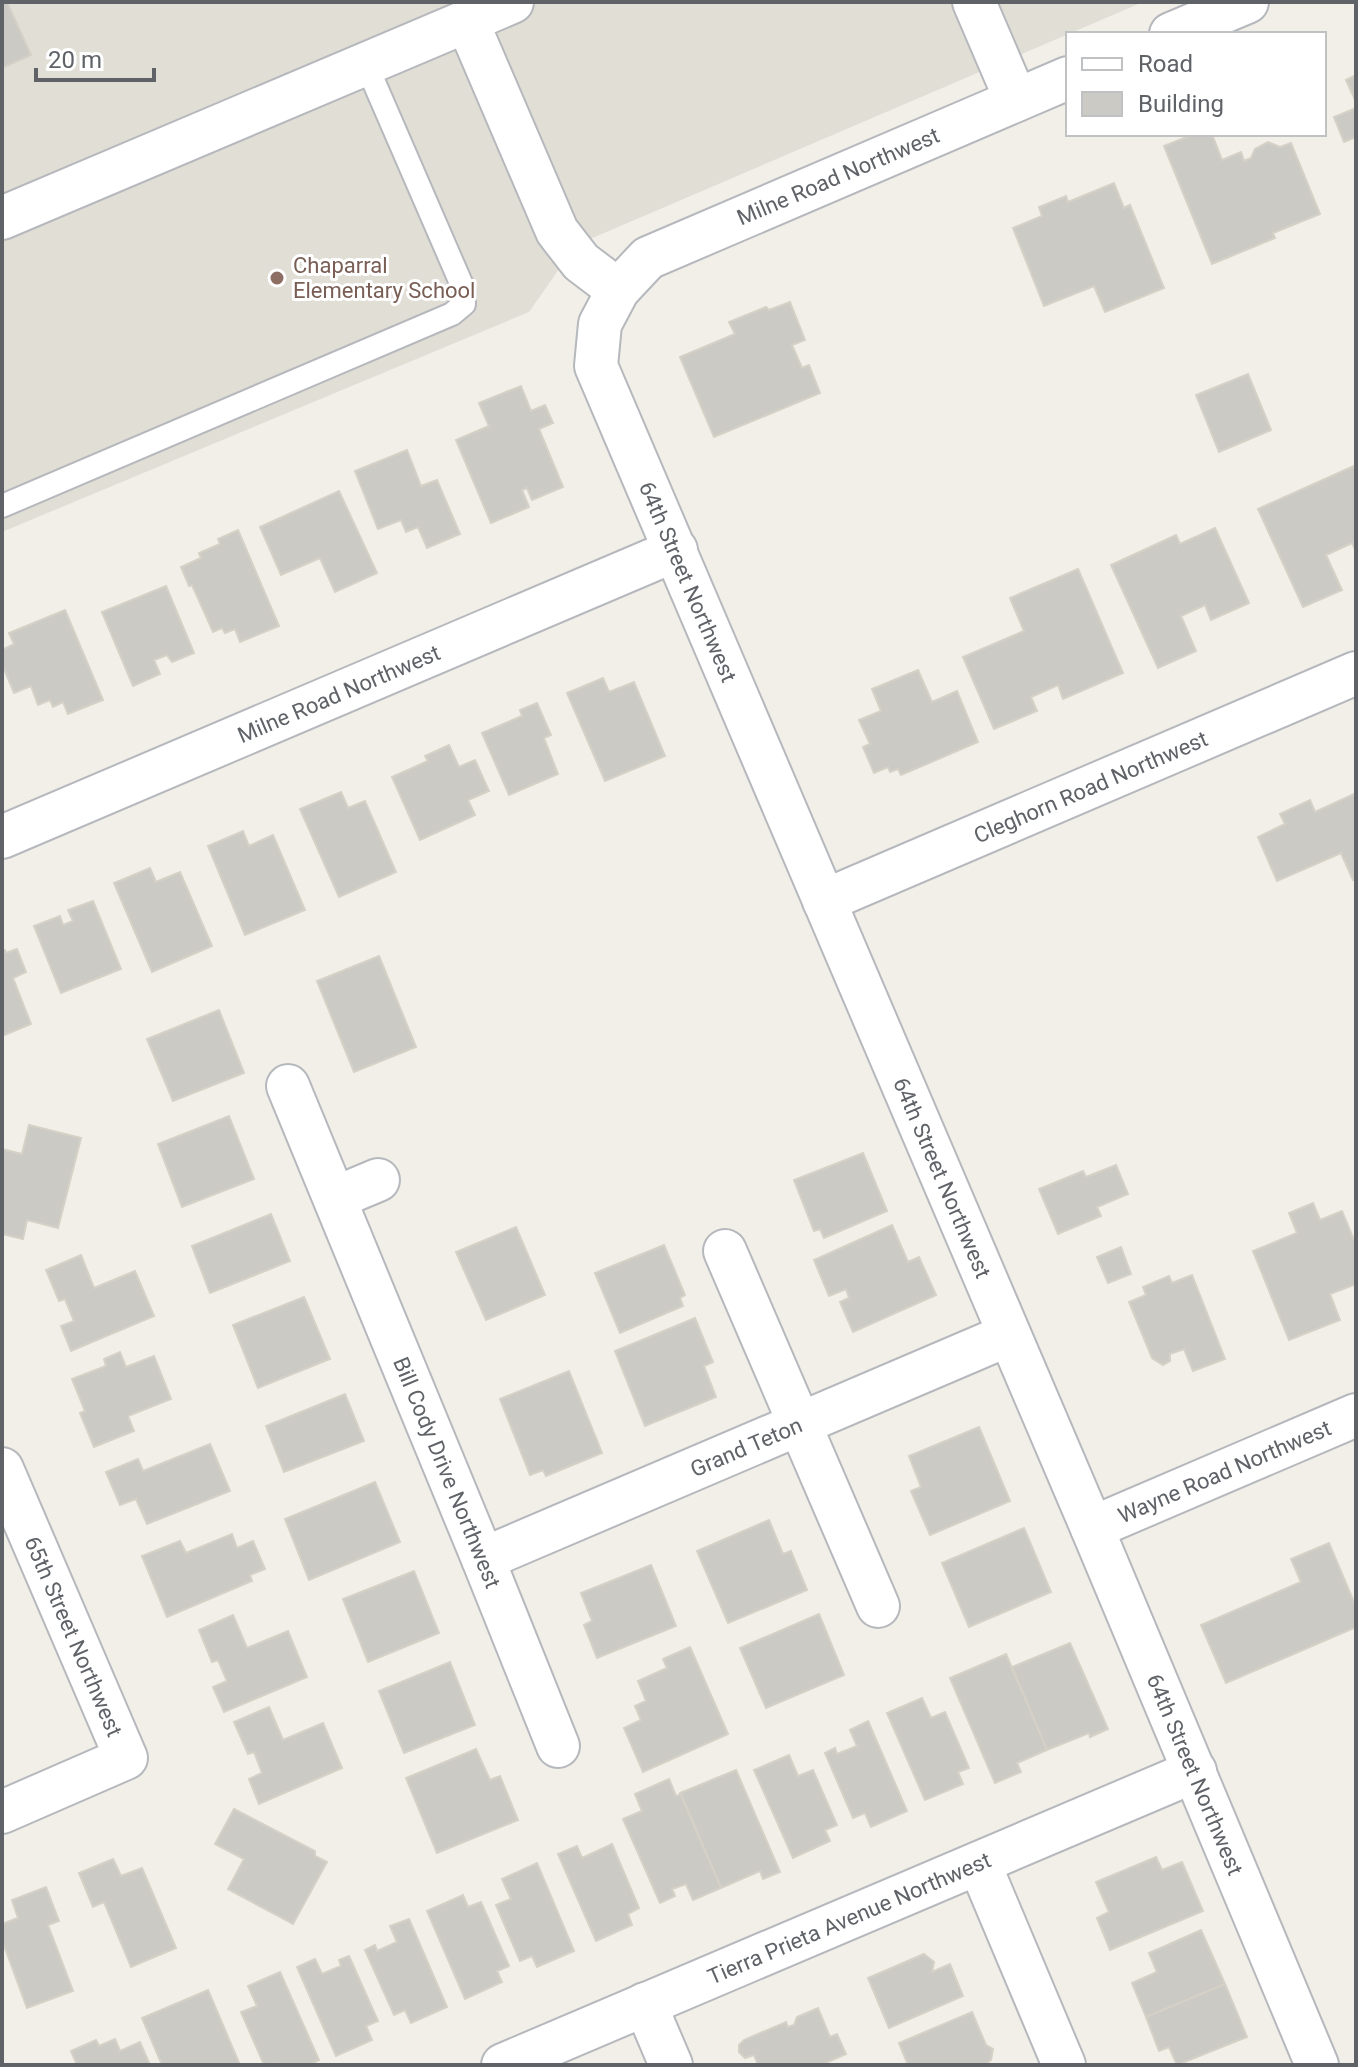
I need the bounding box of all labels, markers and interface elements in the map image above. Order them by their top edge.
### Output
scale bar [36,32,154,82]
legend [1066,32,1326,136]
text: 20 m [48,46,102,74]
text: Road [1138,50,1193,78]
text: Building [1138,90,1224,118]
street label: Milne Road Northwest [733,122,943,230]
place label: Chaparral Elementary School [293,253,475,303]
marker: Chaparral Elementary School [268,269,286,287]
street label: 64th Street Northwest [634,478,741,686]
street label: Milne Road Northwest [234,640,444,748]
street label: Cleghorn Road Northwest [970,726,1211,848]
street label: 64th Street Northwest [888,1074,996,1282]
street label: Bill Cody Drive Northwest [388,1353,505,1592]
street label: Grand Teton [687,1412,806,1482]
street label: Wayne Road Northwest [1114,1415,1335,1528]
street label: 65th Street Northwest [19,1533,127,1740]
street label: 64th Street Northwest [1142,1670,1248,1879]
street label: Tierra Prieta Avenue Northwest [704,1847,994,1990]

